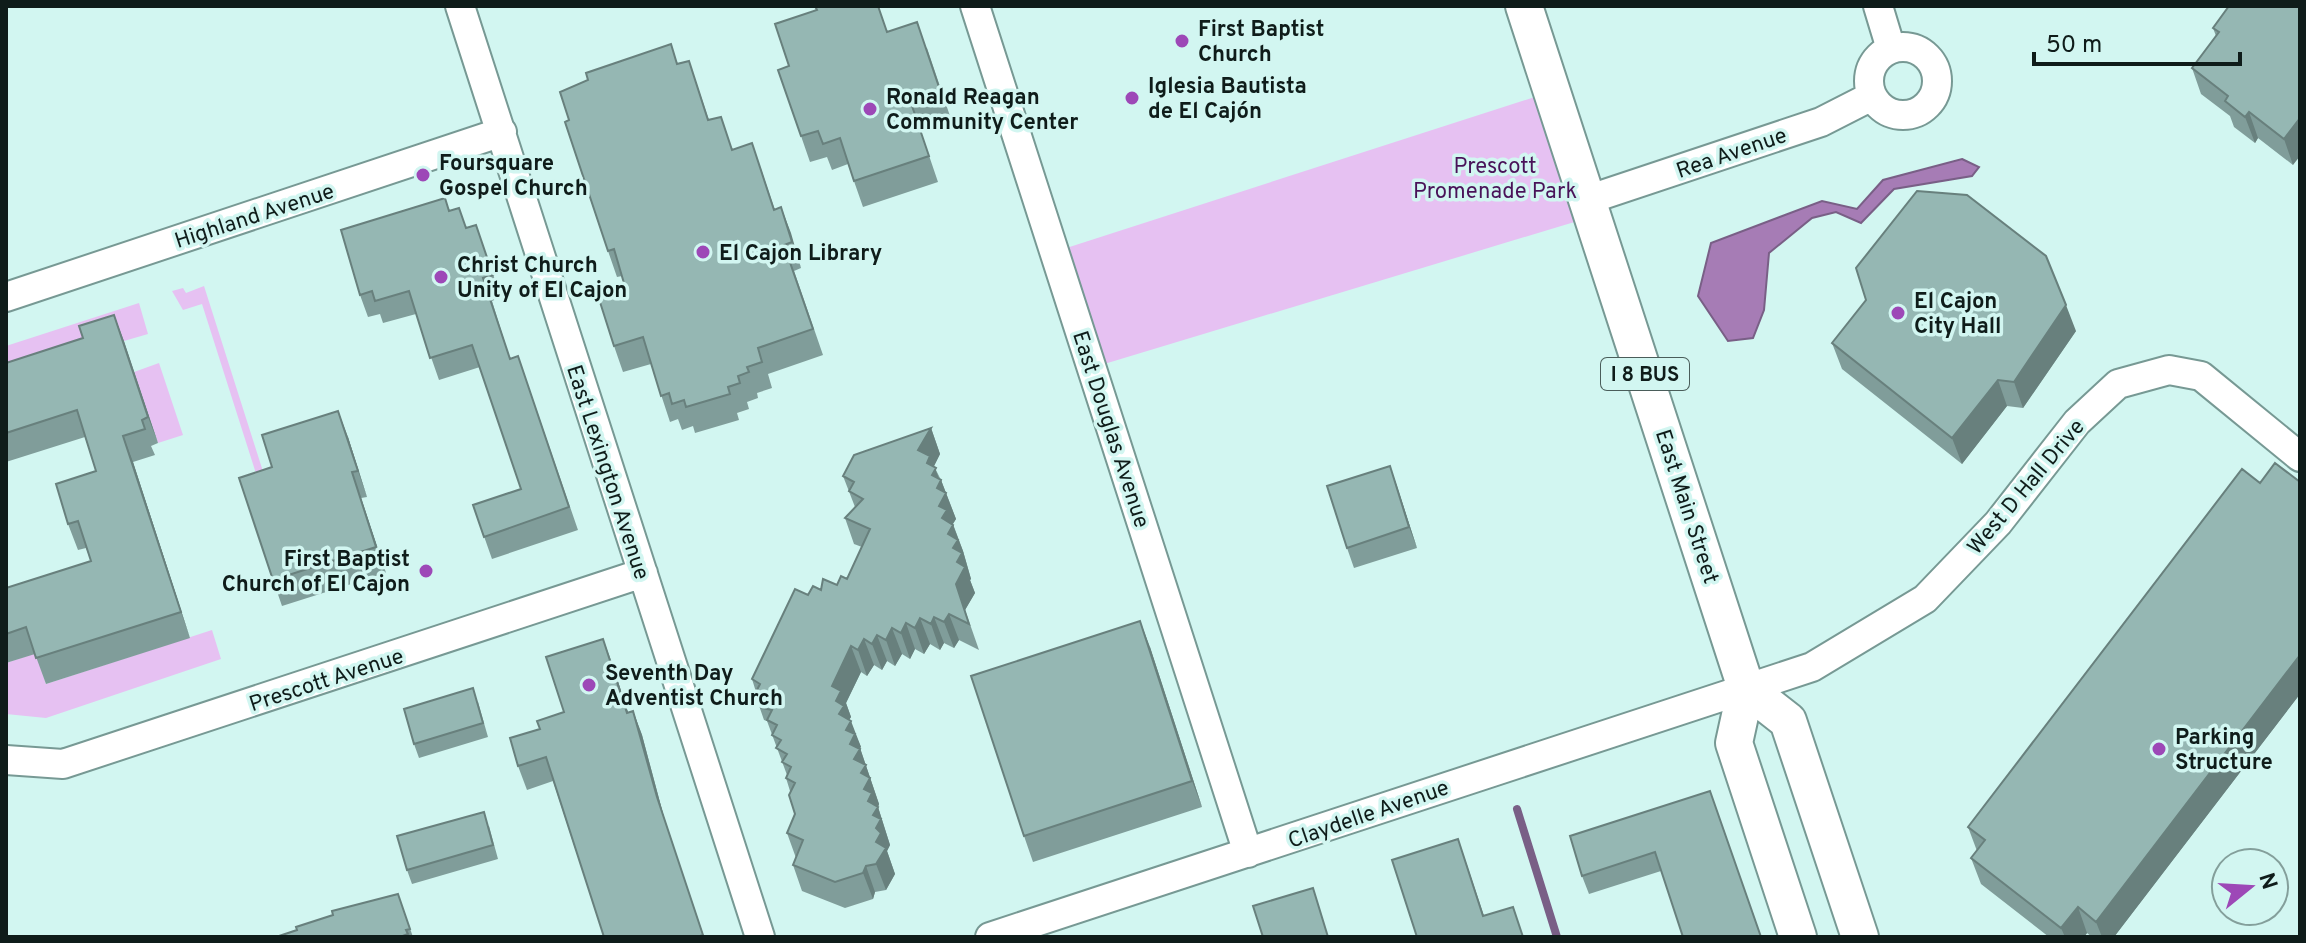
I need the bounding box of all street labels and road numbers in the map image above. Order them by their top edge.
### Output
street label: Rea Avenue [1673,123,1791,186]
street label: Highland Avenue [172,179,338,256]
street label: East Douglas Avenue [1065,328,1154,532]
road number: I 8 BUS [1601,358,1689,390]
street label: East Lexington Avenue [559,362,654,584]
street label: West D Hall Drive [1962,414,2091,561]
street label: East Main Street [1648,426,1723,587]
street label: Prescott Avenue [246,644,407,719]
street label: Claydelle Avenue [1285,775,1453,856]

